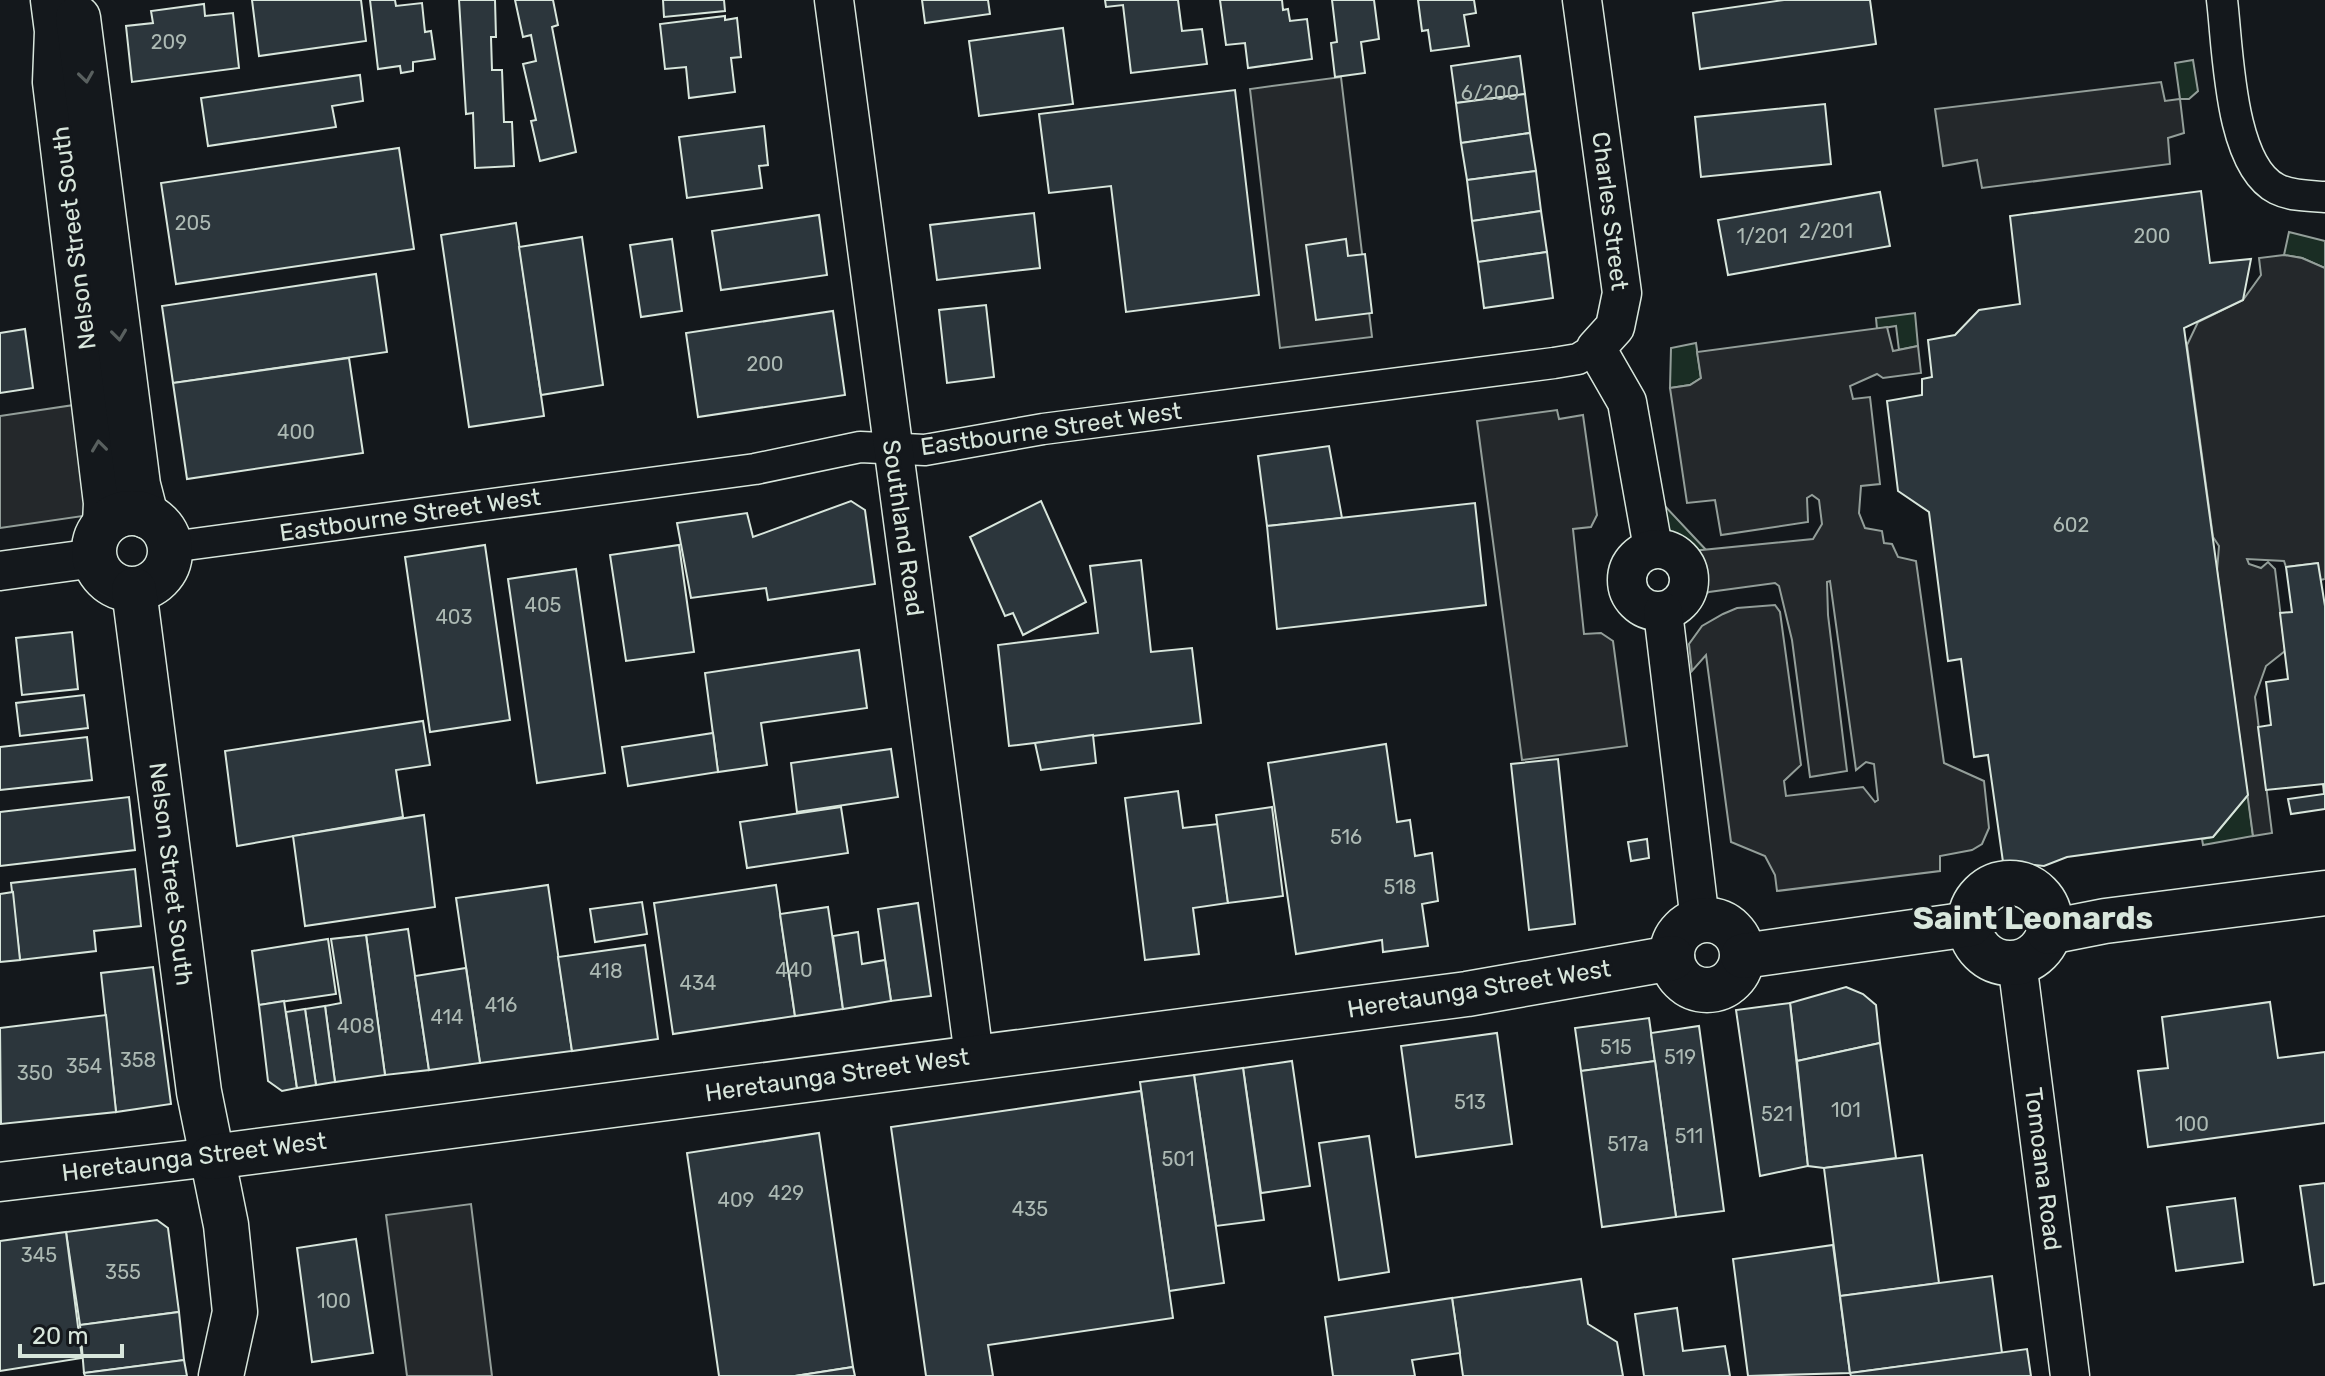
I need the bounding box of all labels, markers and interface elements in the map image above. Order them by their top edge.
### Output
house number: 209 [151,30,187,54]
one-way arrow [77,70,94,84]
house number: 6/200 [1461,81,1519,105]
street label: Nelson Street South [46,125,102,351]
street label: Charles Street [1586,130,1634,292]
house number: 205 [175,211,211,235]
house number: 2/201 [1799,219,1853,243]
house number: 1/201 [1737,224,1787,248]
house number: 200 [2133,224,2171,248]
one-way arrow [111,329,128,342]
house number: 200 [746,352,784,376]
street label: Eastbourne Street West [919,397,1183,461]
house number: 400 [277,420,315,444]
street label: Southland Road [877,438,929,618]
one-way arrow [91,439,108,452]
street label: Eastbourne Street West [278,483,542,547]
house number: 602 [2053,513,2089,537]
house number: 405 [525,593,562,617]
house number: 403 [435,605,473,629]
street label: Nelson Street South [143,761,199,987]
house number: 516 [1330,825,1362,849]
house number: 518 [1384,875,1416,899]
district label: Saint Leonards [1913,899,2153,937]
street label: Heretaunga Street West [1345,954,1613,1024]
house number: 440 [775,958,813,982]
house number: 418 [589,959,623,983]
house number: 434 [680,971,716,995]
house number: 416 [485,993,517,1017]
house number: 414 [431,1005,464,1029]
house number: 408 [337,1014,375,1038]
house number: 515 [1600,1035,1632,1059]
street label: Heretaunga Street West [703,1043,971,1107]
house number: 519 [1664,1045,1696,1069]
house number: 358 [120,1048,156,1072]
house number: 354 [66,1054,102,1078]
house number: 350 [17,1061,53,1085]
street label: Tomoana Road [2019,1086,2067,1252]
house number: 513 [1454,1090,1486,1114]
house number: 101 [1831,1098,1861,1122]
house number: 521 [1761,1102,1793,1126]
house number: 100 [2175,1112,2209,1136]
house number: 511 [1675,1124,1703,1148]
street label: Heretaunga Street West [60,1127,328,1187]
house number: 517a [1607,1132,1649,1156]
house number: 501 [1161,1147,1195,1171]
house number: 429 [768,1181,804,1205]
house number: 409 [718,1188,754,1212]
house number: 435 [1012,1197,1048,1221]
house number: 345 [21,1243,57,1267]
house number: 355 [105,1260,141,1284]
house number: 100 [317,1289,351,1313]
scale bar [20,1308,122,1358]
text: 20 m [32,1322,89,1350]

